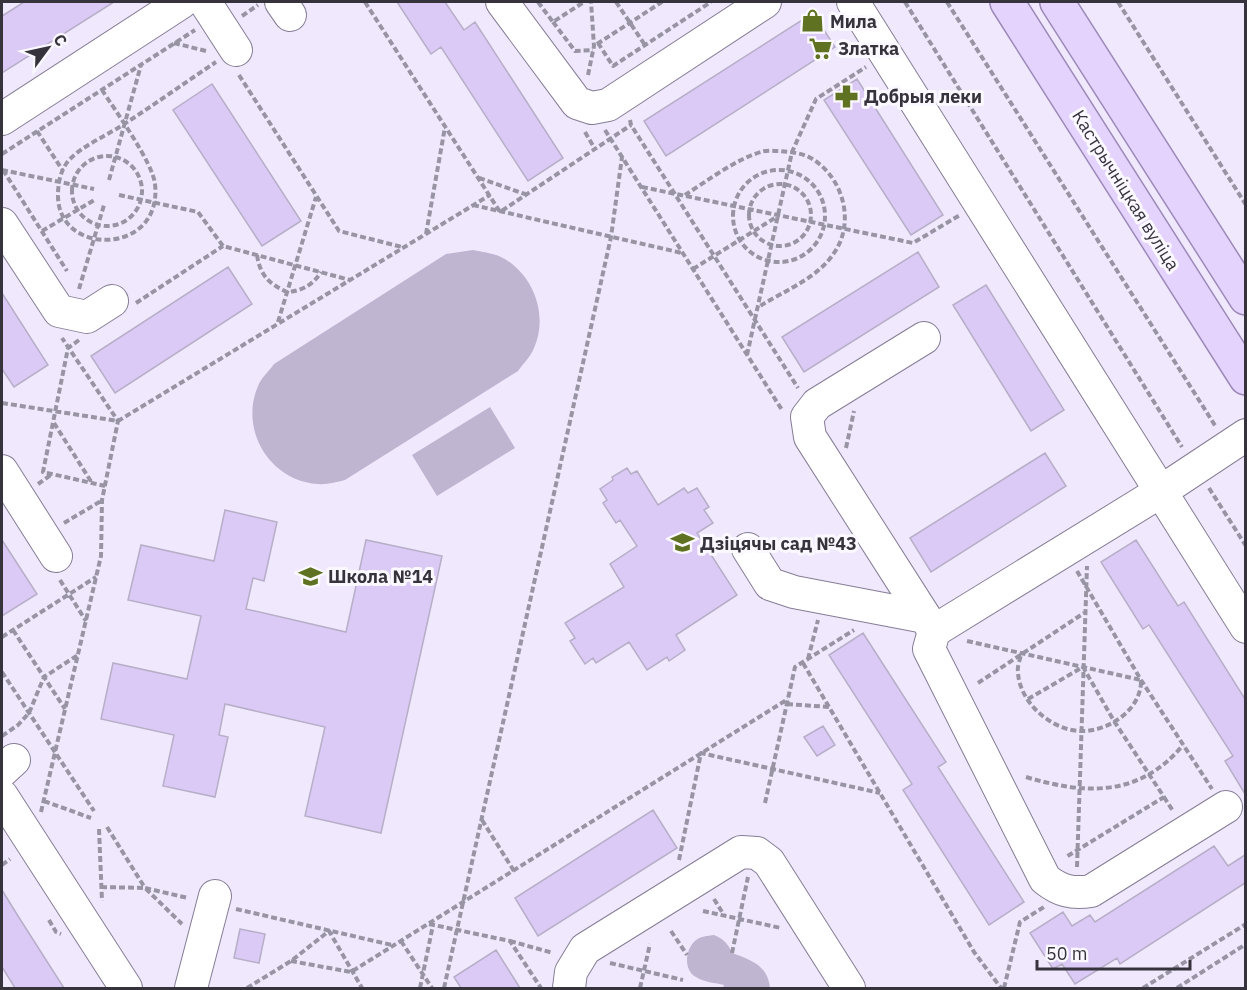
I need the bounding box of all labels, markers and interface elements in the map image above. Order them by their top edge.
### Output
shop icon: Мила [799,8,825,34]
place label: Мила [830,10,877,33]
north arrow [18,18,78,78]
text: С [49,30,72,50]
supermarket icon: Златка [807,35,833,61]
place label: Златка [838,37,899,60]
pharmacy icon: Добрыя леки [833,83,859,109]
place label: Добрыя леки [864,85,982,108]
street label: Кастрычніцкая вуліца [1067,105,1185,275]
school or university icon: Дзіцячы сад №43 [669,530,695,556]
place label: Дзіцячы сад №43 [700,532,857,555]
school or university icon: Школа №14 [297,563,323,589]
place label: Школа №14 [328,565,433,588]
scale bar [1037,933,1190,971]
text: 50 m [1046,942,1088,965]

